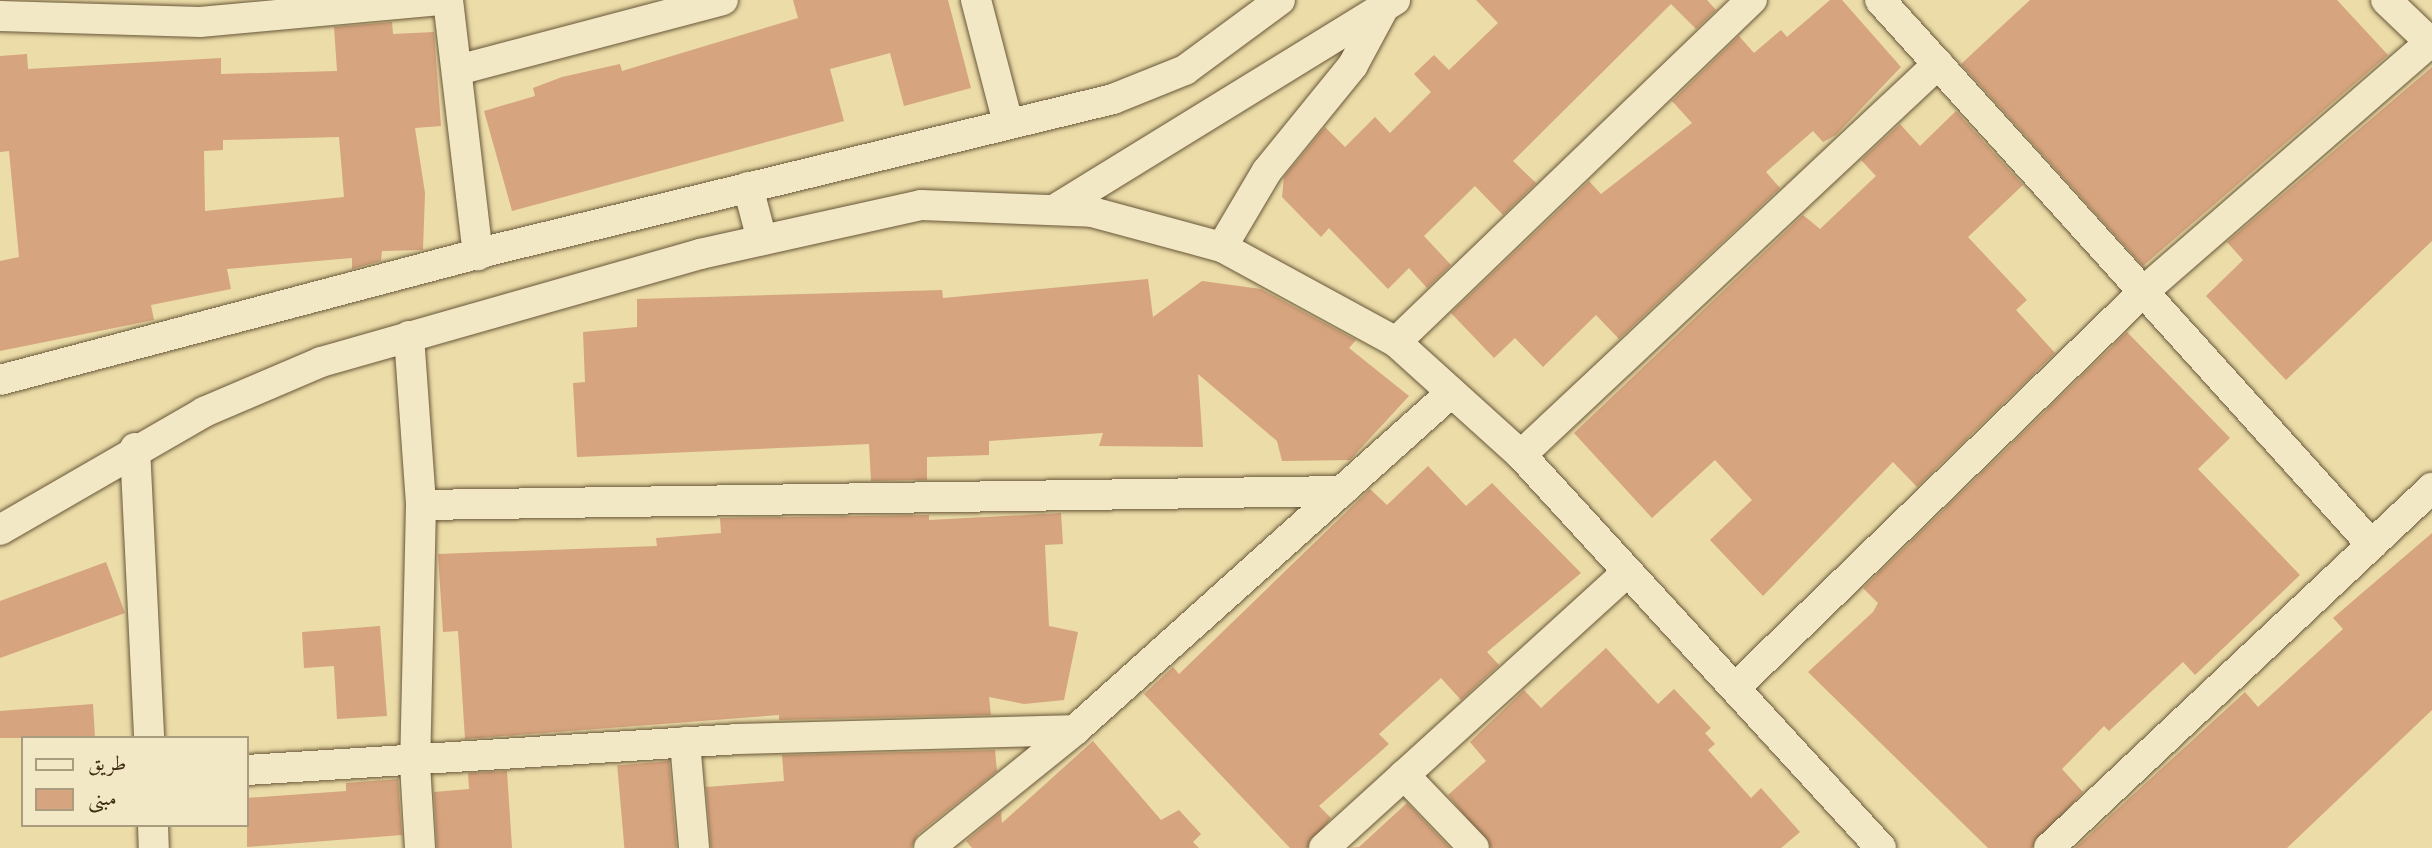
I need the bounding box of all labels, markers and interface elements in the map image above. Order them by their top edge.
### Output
legend [21,736,248,827]
text: طريق [88,750,126,780]
text: مبنى [88,785,117,815]

